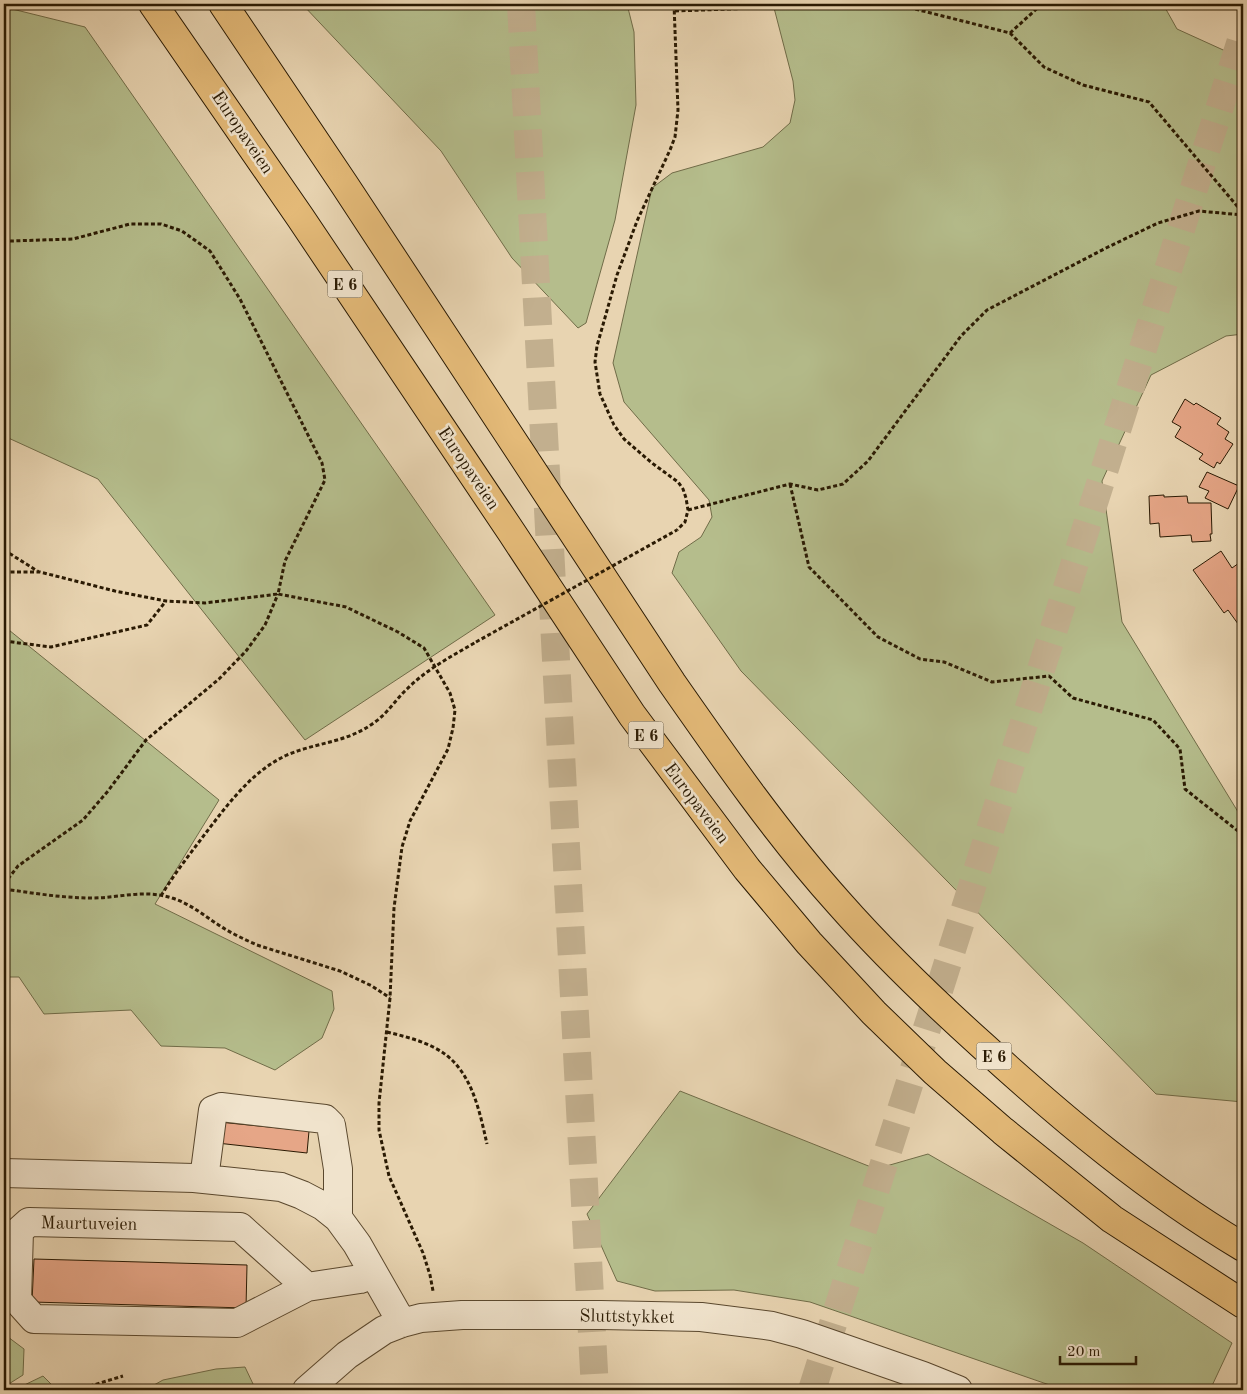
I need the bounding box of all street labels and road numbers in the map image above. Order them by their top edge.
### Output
street label: Europaveien [208,88,277,178]
road number: E 6 [328,270,362,298]
street label: Europaveien [434,424,503,514]
road number: E 6 [628,722,664,748]
street label: Europaveien [660,760,732,847]
road number: E 6 [976,1042,1012,1070]
street label: Maurtuveien [40,1214,138,1234]
street label: Sluttstykket [579,1307,675,1327]

